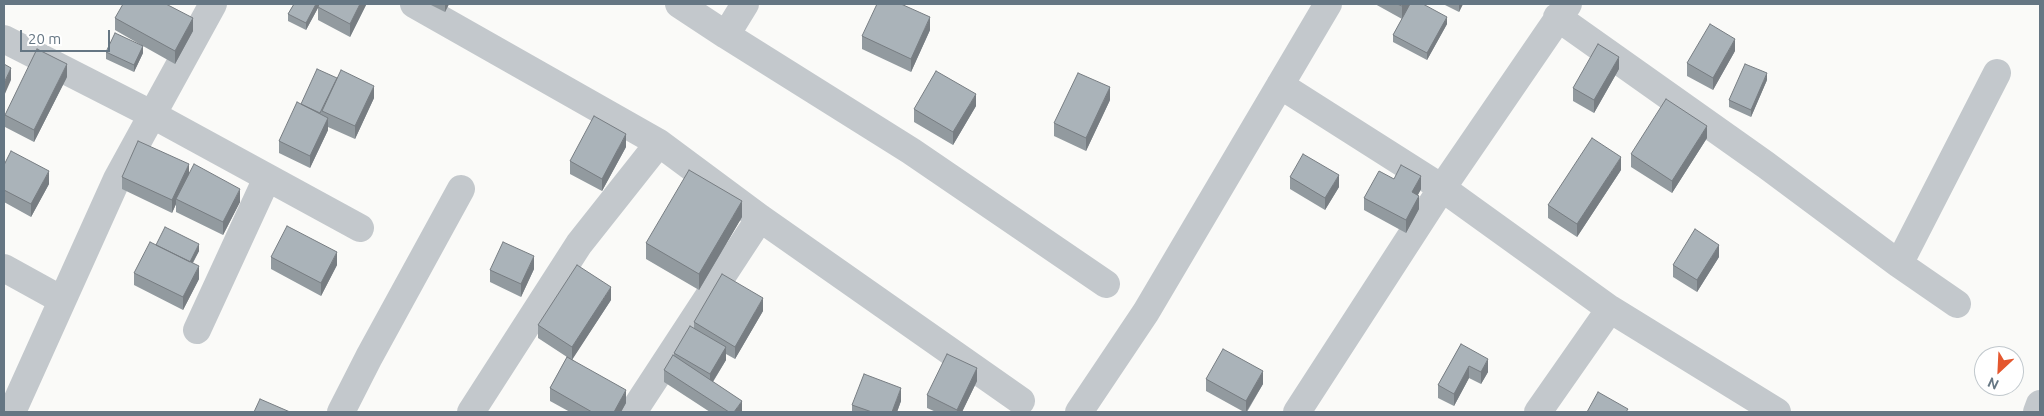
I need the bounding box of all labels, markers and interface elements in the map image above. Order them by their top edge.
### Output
scale bar [22,20,112,52]
text: 20 m [28,30,61,47]
north arrow [1974,346,2024,396]
text: N [1985,374,2001,393]

